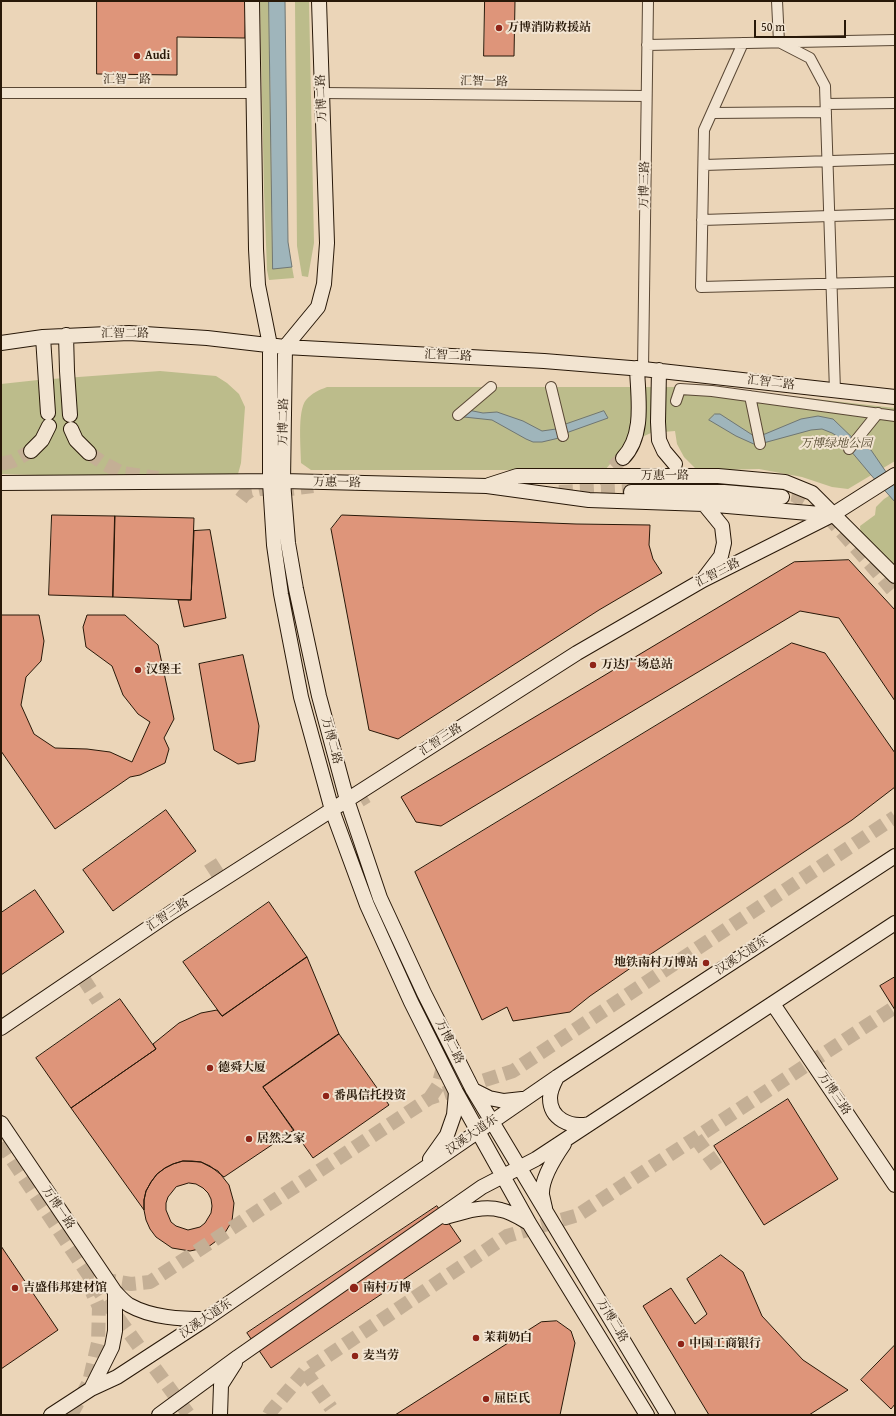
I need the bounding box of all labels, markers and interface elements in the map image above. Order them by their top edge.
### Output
scale bar [756,12,848,38]
text: 50 m [761,18,785,35]
place label: 万博消防救援站 [507,21,591,35]
marker: 万博消防救援站 [494,23,504,33]
place label: Audi [145,49,170,63]
marker: Audi [132,51,142,61]
street label: 汇智一路 [103,73,151,87]
street label: 万博二路 [314,74,330,122]
street label: 汇智一路 [460,74,508,90]
street label: 万博三路 [637,161,653,209]
street label: 汇智二路 [101,327,149,341]
street label: 汇智二路 [424,348,472,364]
street label: 汇智二路 [746,373,796,393]
street label: 万博二路 [276,398,292,446]
park label: 万博绿地公园 [800,437,872,451]
street label: 万惠一路 [641,469,689,483]
street label: 万惠一路 [313,475,361,491]
street label: 汇智三路 [693,556,743,590]
place label: 万达广场总站 [601,658,673,672]
marker: 万达广场总站 [588,660,598,670]
place label: 汉堡王 [146,663,182,677]
marker: 汉堡王 [133,665,143,675]
street label: 万博二路 [318,716,344,766]
street label: 汇智三路 [417,721,465,759]
street label: 汇智三路 [144,896,192,934]
street label: 汉溪大道东 [713,934,771,978]
place label: 地铁南村万博站 [614,956,698,970]
marker: 地铁南村万博站 [701,958,711,968]
street label: 万博二路 [432,1017,466,1067]
place label: 德舜大厦 [218,1061,266,1075]
marker: 德舜大厦 [205,1063,215,1073]
street label: 万博三路 [815,1070,853,1118]
place label: 番禺信托投资 [334,1089,406,1103]
marker: 番禺信托投资 [321,1091,331,1101]
street label: 汉溪大道东 [443,1112,501,1158]
place label: 居然之家 [257,1132,305,1146]
marker: 居然之家 [244,1134,254,1144]
street label: 万博一路 [39,1184,77,1232]
place label: 吉盛伟邦建材馆 [23,1281,107,1295]
place label: 南村万博 [363,1281,411,1295]
marker: 南村万博 [348,1282,360,1294]
marker: 吉盛伟邦建材馆 [10,1283,20,1293]
street label: 汉溪大道东 [177,1296,235,1342]
street label: 万博二路 [593,1297,631,1345]
place label: 茉莉奶白 [484,1331,532,1345]
marker: 茉莉奶白 [471,1333,481,1343]
place label: 中国工商银行 [689,1337,761,1351]
marker: 中国工商银行 [676,1339,686,1349]
place label: 麦当劳 [363,1349,399,1363]
marker: 麦当劳 [350,1351,360,1361]
place label: 屈臣氏 [494,1392,530,1406]
marker: 屈臣氏 [481,1394,491,1404]

